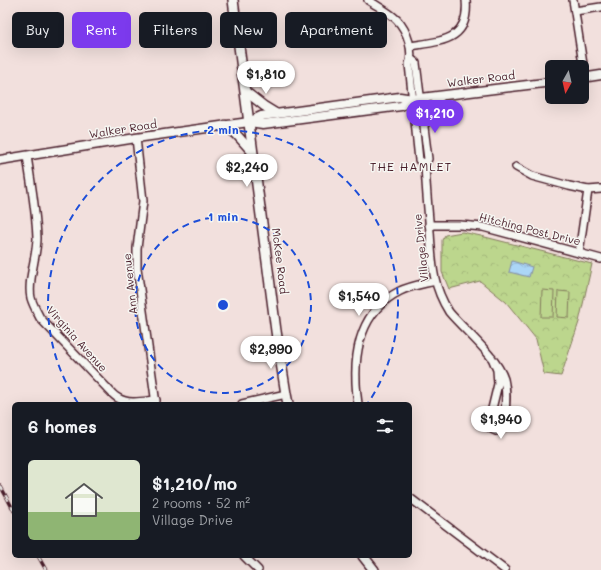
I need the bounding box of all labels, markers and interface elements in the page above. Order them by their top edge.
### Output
chip: Buy [12,12,64,48]
chip: Rent [72,12,131,48]
chip: Filters [139,12,212,48]
chip: New [220,12,277,48]
chip: Apartment [285,12,387,48]
north arrow [545,60,589,104]
map controls [545,60,589,104]
pin: $1,810 [233,61,299,95]
text: $1,810 [246,65,286,82]
street label: Walker Road [446,67,516,90]
pin: $1,210 [402,100,468,134]
text: $1,210 [415,104,455,121]
street label: Walker Road [88,116,158,141]
text: 2 min [207,121,239,137]
pin: $2,240 [214,154,280,188]
text: $2,240 [225,158,269,175]
district label: THE HAMLET [370,158,452,174]
text: 1 min [208,208,238,224]
street label: Hitching Post Drive [478,209,583,248]
street label: Village Drive [409,213,432,283]
street label: McKee Road [269,227,292,295]
street label: Ann Avenue [119,253,140,315]
pin: $1,540 [326,283,392,317]
text: $1,540 [338,287,380,304]
centre of rings [216,298,230,312]
street label: Virginia Avenue [44,303,111,375]
pin: $2,990 [238,336,304,370]
text: $2,990 [249,340,293,357]
pin: $1,940 [468,406,534,440]
text: $1,940 [480,410,522,427]
text: 6 homes [28,415,97,437]
icon: filters [374,415,396,437]
text: $1,210/mo [152,472,237,494]
icon: home [60,476,108,524]
text: 2 rooms · 52 m² [152,494,250,511]
text: Village Drive [152,511,233,528]

